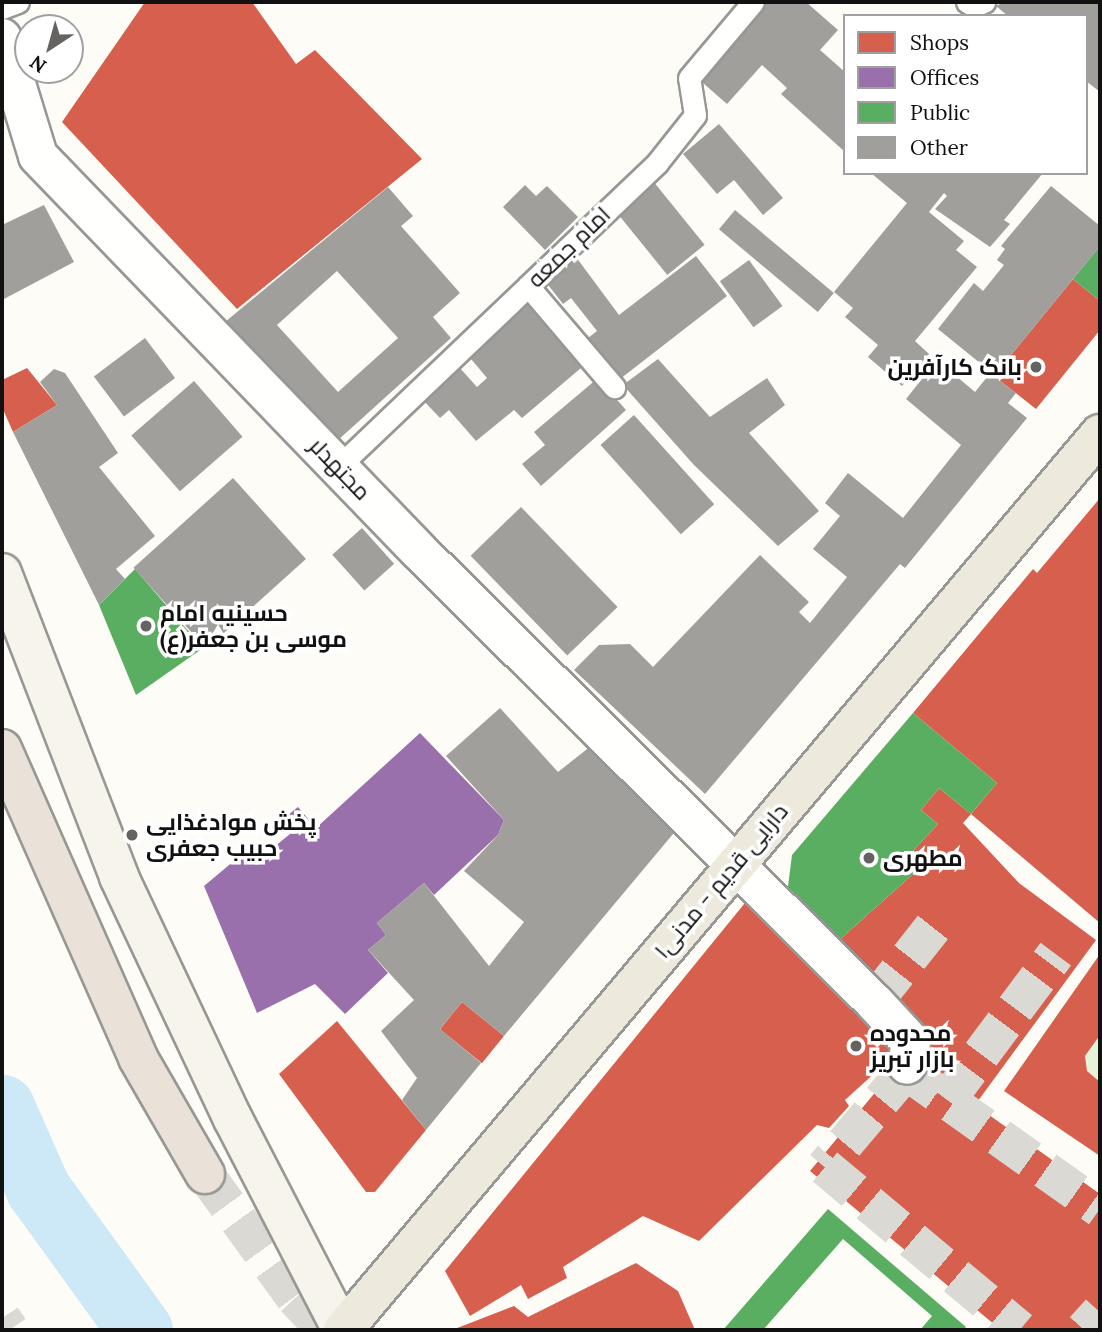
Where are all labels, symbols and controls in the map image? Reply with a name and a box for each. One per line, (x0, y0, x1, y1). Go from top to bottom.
north arrow (14, 14, 84, 84)
legend (843, 14, 1088, 175)
text: Shops (910, 29, 969, 56)
text: N (25, 50, 51, 78)
text: Offices (910, 64, 979, 91)
text: Public (910, 99, 970, 126)
text: Other (910, 134, 968, 161)
street label: امام جمعه (522, 201, 616, 293)
place label: بانک کارآفرین (887, 353, 1022, 381)
marker: بانک کارآفرین (1028, 359, 1044, 375)
street label: مجتهدلر (304, 432, 376, 506)
place label: حسینیه امام موسی بن جعفر(ع) (160, 599, 347, 653)
marker: حسینیه امام موسی بن جعفر(ع) (138, 618, 154, 634)
street label: دارایی قدیم - مدنی۱ (648, 798, 794, 964)
place label: پخش موادغذایی حبیب جعفری (146, 808, 316, 862)
marker: پخش موادغذایی حبیب جعفری (124, 827, 140, 843)
place label: مطهری (883, 844, 963, 872)
marker: مطهری (861, 850, 877, 866)
place label: محدوده بازار تبریز (870, 1019, 954, 1073)
marker: محدوده بازار تبریز (848, 1038, 864, 1054)

